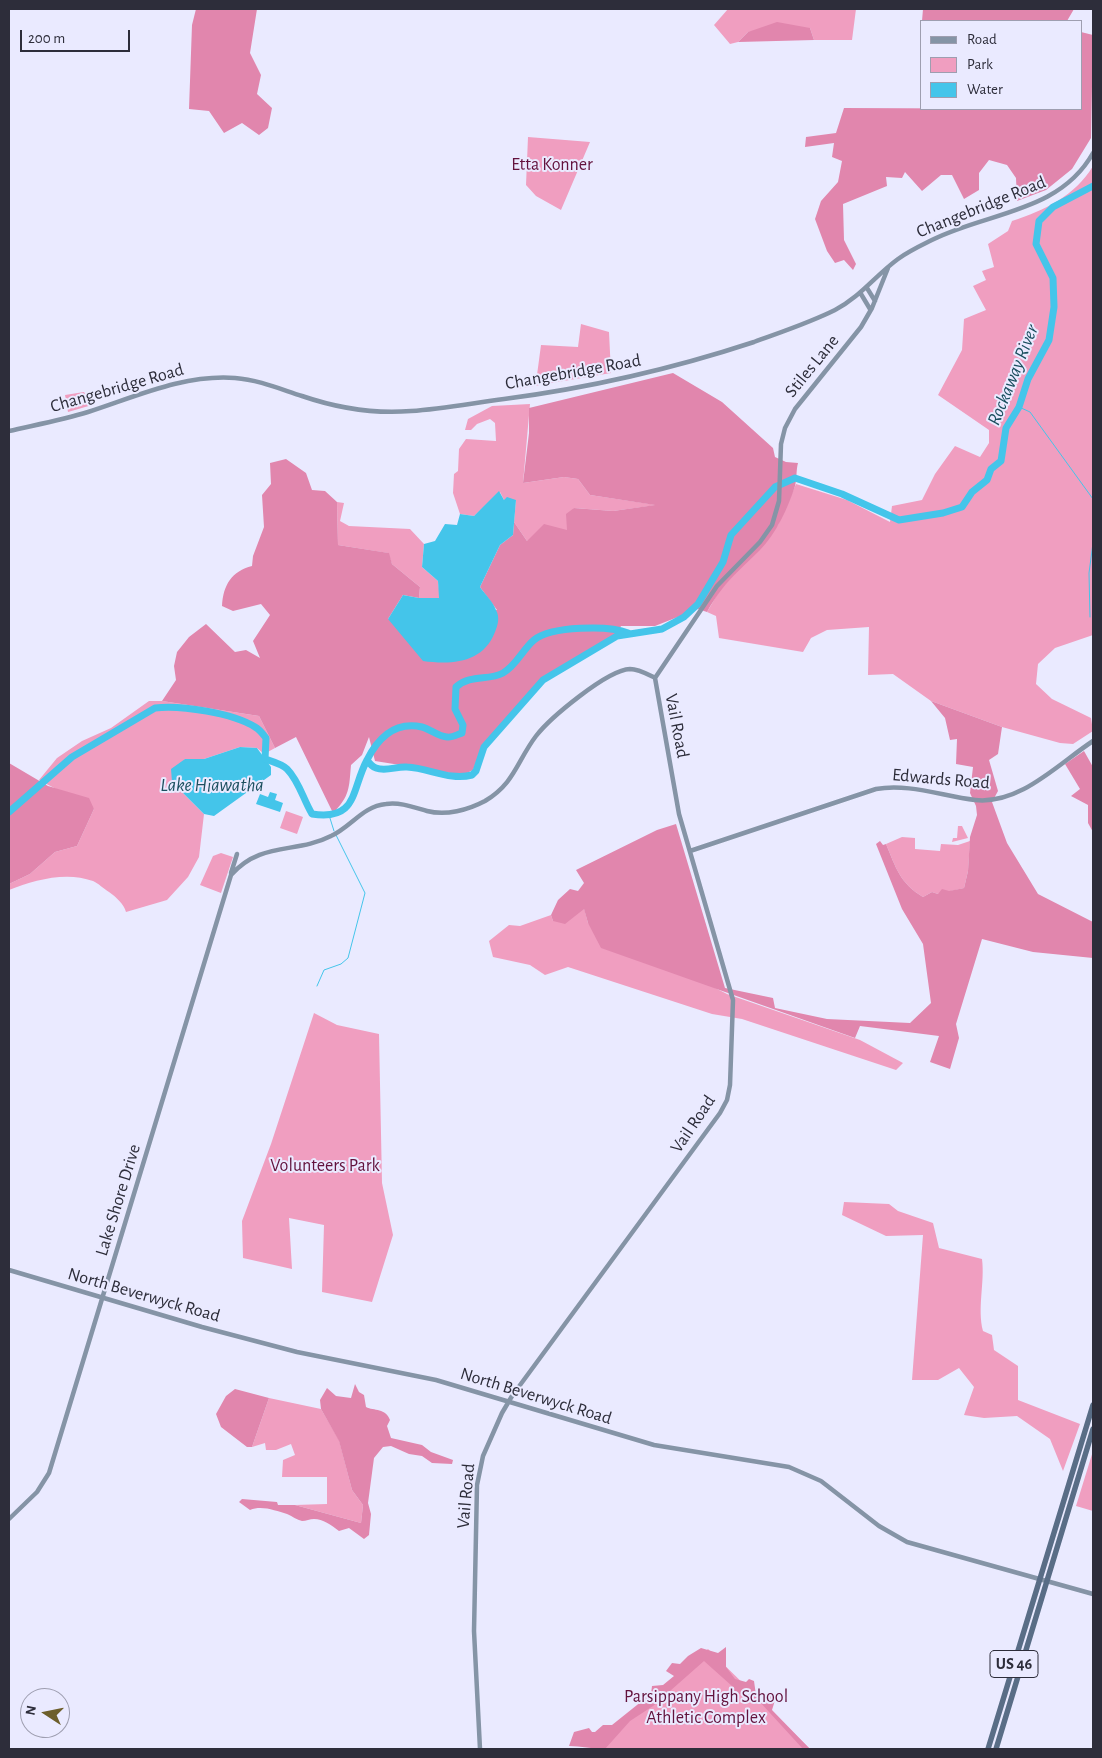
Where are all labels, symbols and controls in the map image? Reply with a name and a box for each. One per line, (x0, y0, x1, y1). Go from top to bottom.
scale bar (22, 20, 132, 52)
legend (920, 20, 1082, 110)
text: 200 m (28, 31, 65, 46)
text: Road (967, 32, 997, 47)
text: Park (967, 57, 993, 72)
text: Water (967, 82, 1003, 97)
park label: Etta Konner (511, 154, 593, 176)
street label: Changebridge Road (913, 171, 1049, 243)
water label: Rockaway River (982, 321, 1044, 429)
street label: Stiles Lane (780, 330, 844, 402)
street label: Changebridge Road (503, 349, 643, 395)
street label: Changebridge Road (48, 359, 186, 417)
street label: Vail Road (660, 692, 694, 760)
street label: Edwards Road (891, 764, 991, 794)
water label: Lake Hiawatha (160, 774, 264, 796)
street label: Vail Road (666, 1091, 720, 1157)
street label: Lake Shore Drive (91, 1141, 145, 1259)
park label: Volunteers Park (270, 1155, 380, 1177)
street label: North Beverwyck Road (65, 1263, 223, 1327)
street label: North Beverwyck Road (458, 1363, 614, 1429)
street label: Vail Road (452, 1463, 480, 1529)
road number: US 46 (990, 1650, 1038, 1678)
park label: Parsippany High School Athletic Complex (624, 1686, 788, 1728)
north arrow (20, 1688, 70, 1738)
text: N (23, 1704, 39, 1716)

